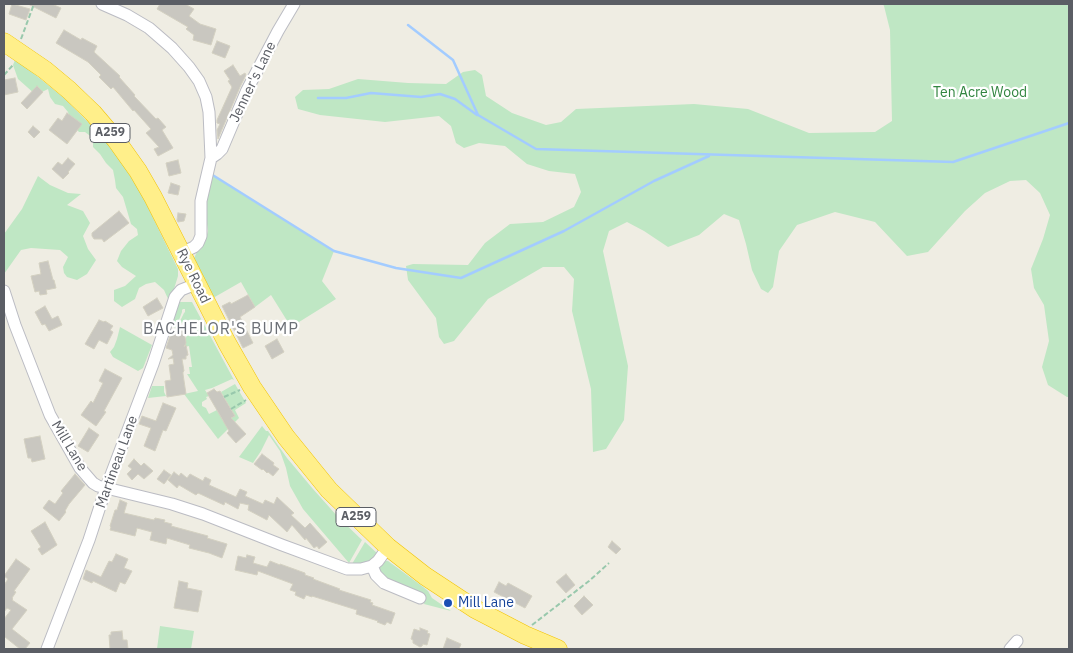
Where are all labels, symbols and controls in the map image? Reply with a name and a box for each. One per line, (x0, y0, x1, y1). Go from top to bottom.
street label: Jenner's Lane (226, 39, 280, 125)
park label: Ten Acre Wood (933, 85, 1027, 101)
road number: A259 (90, 124, 130, 142)
street label: Rye Road (173, 246, 213, 306)
district label: BACHELOR'S BUMP (141, 319, 301, 339)
street label: Martineau Lane (93, 414, 141, 510)
street label: Mill Lane (47, 418, 91, 474)
road number: A259 (336, 508, 376, 526)
place label: Mill Lane (458, 595, 514, 611)
marker: Mill Lane (442, 597, 454, 609)

